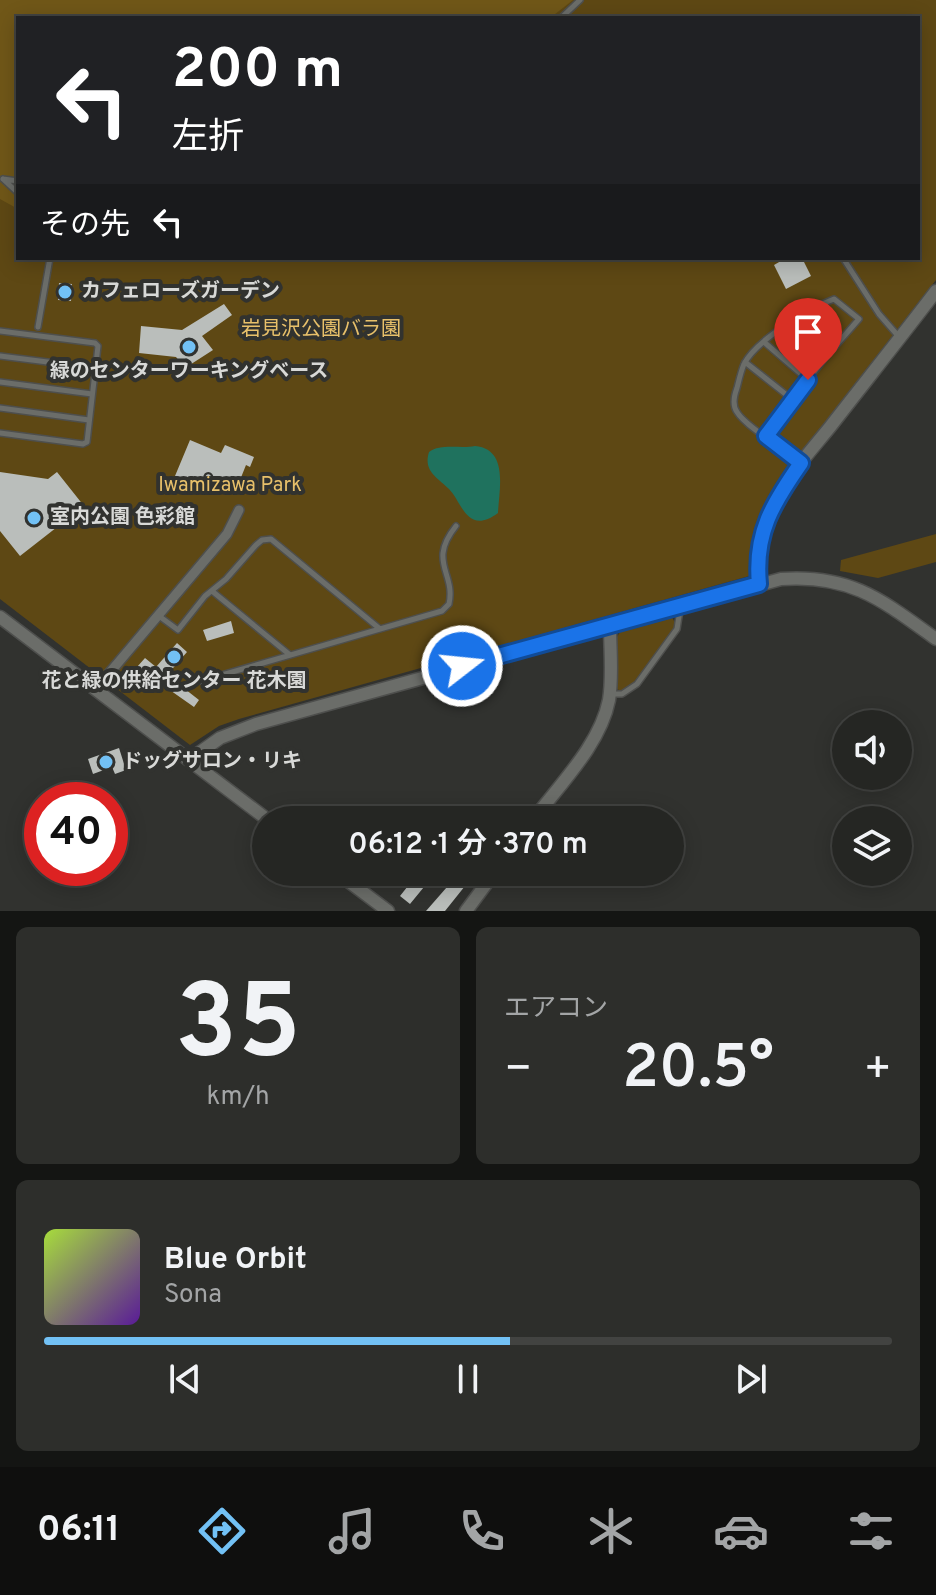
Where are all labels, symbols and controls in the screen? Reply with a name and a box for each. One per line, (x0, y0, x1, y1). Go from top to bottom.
text: 200 m (172, 37, 343, 107)
icon: left (40, 48, 144, 152)
text: 左折 (172, 116, 244, 162)
icon: left (146, 200, 190, 244)
text: その先 (40, 208, 130, 245)
place label: カフェローズガーデン (81, 279, 280, 305)
marker: カフェローズガーデン (56, 283, 74, 301)
pin (774, 298, 842, 380)
icon: arrive (786, 310, 830, 354)
park label: 岩見沢公園バラ園 (241, 317, 401, 343)
marker: 緑のセンターワーキングベース (180, 338, 198, 356)
place label: 緑のセンターワーキングベース (50, 359, 328, 385)
park label: Iwamizawa Park (158, 473, 302, 499)
place label: 室内公園 色彩館 (50, 505, 195, 531)
marker: 室内公園 色彩館 (25, 509, 43, 527)
position arrow (420, 624, 504, 708)
marker: 花と緑の供給センター 花木園 (165, 648, 183, 666)
place label: 花と緑の供給センター 花木園 (42, 669, 307, 695)
map controls (832, 710, 912, 886)
button: sound (832, 710, 912, 790)
place label: ドッグサロン・リキ (122, 749, 302, 775)
marker: ドッグサロン・リキ (97, 753, 115, 771)
speed limit sign: 40 (24, 782, 128, 886)
button: layers (832, 806, 912, 886)
text: 06:12 · 1 分 · 370 m (348, 827, 588, 864)
text: 35 (175, 963, 301, 1095)
text: エアコン (504, 993, 608, 1026)
text: 20.5° (622, 1033, 774, 1109)
text: − (504, 1043, 532, 1099)
text: + (864, 1043, 892, 1099)
text: km/h (206, 1081, 270, 1114)
text: Blue Orbit (164, 1242, 307, 1279)
text: Sona (164, 1279, 222, 1312)
icon: previous (163, 1357, 207, 1401)
icon: pause (446, 1357, 490, 1401)
icon: next (729, 1357, 773, 1401)
icon: directions (194, 1503, 250, 1559)
icon: music (324, 1503, 380, 1559)
icon: phone (454, 1503, 510, 1559)
icon: climate (583, 1503, 639, 1559)
icon: car (713, 1503, 769, 1559)
icon: filters (843, 1503, 899, 1559)
text: 06:11 (37, 1508, 120, 1554)

